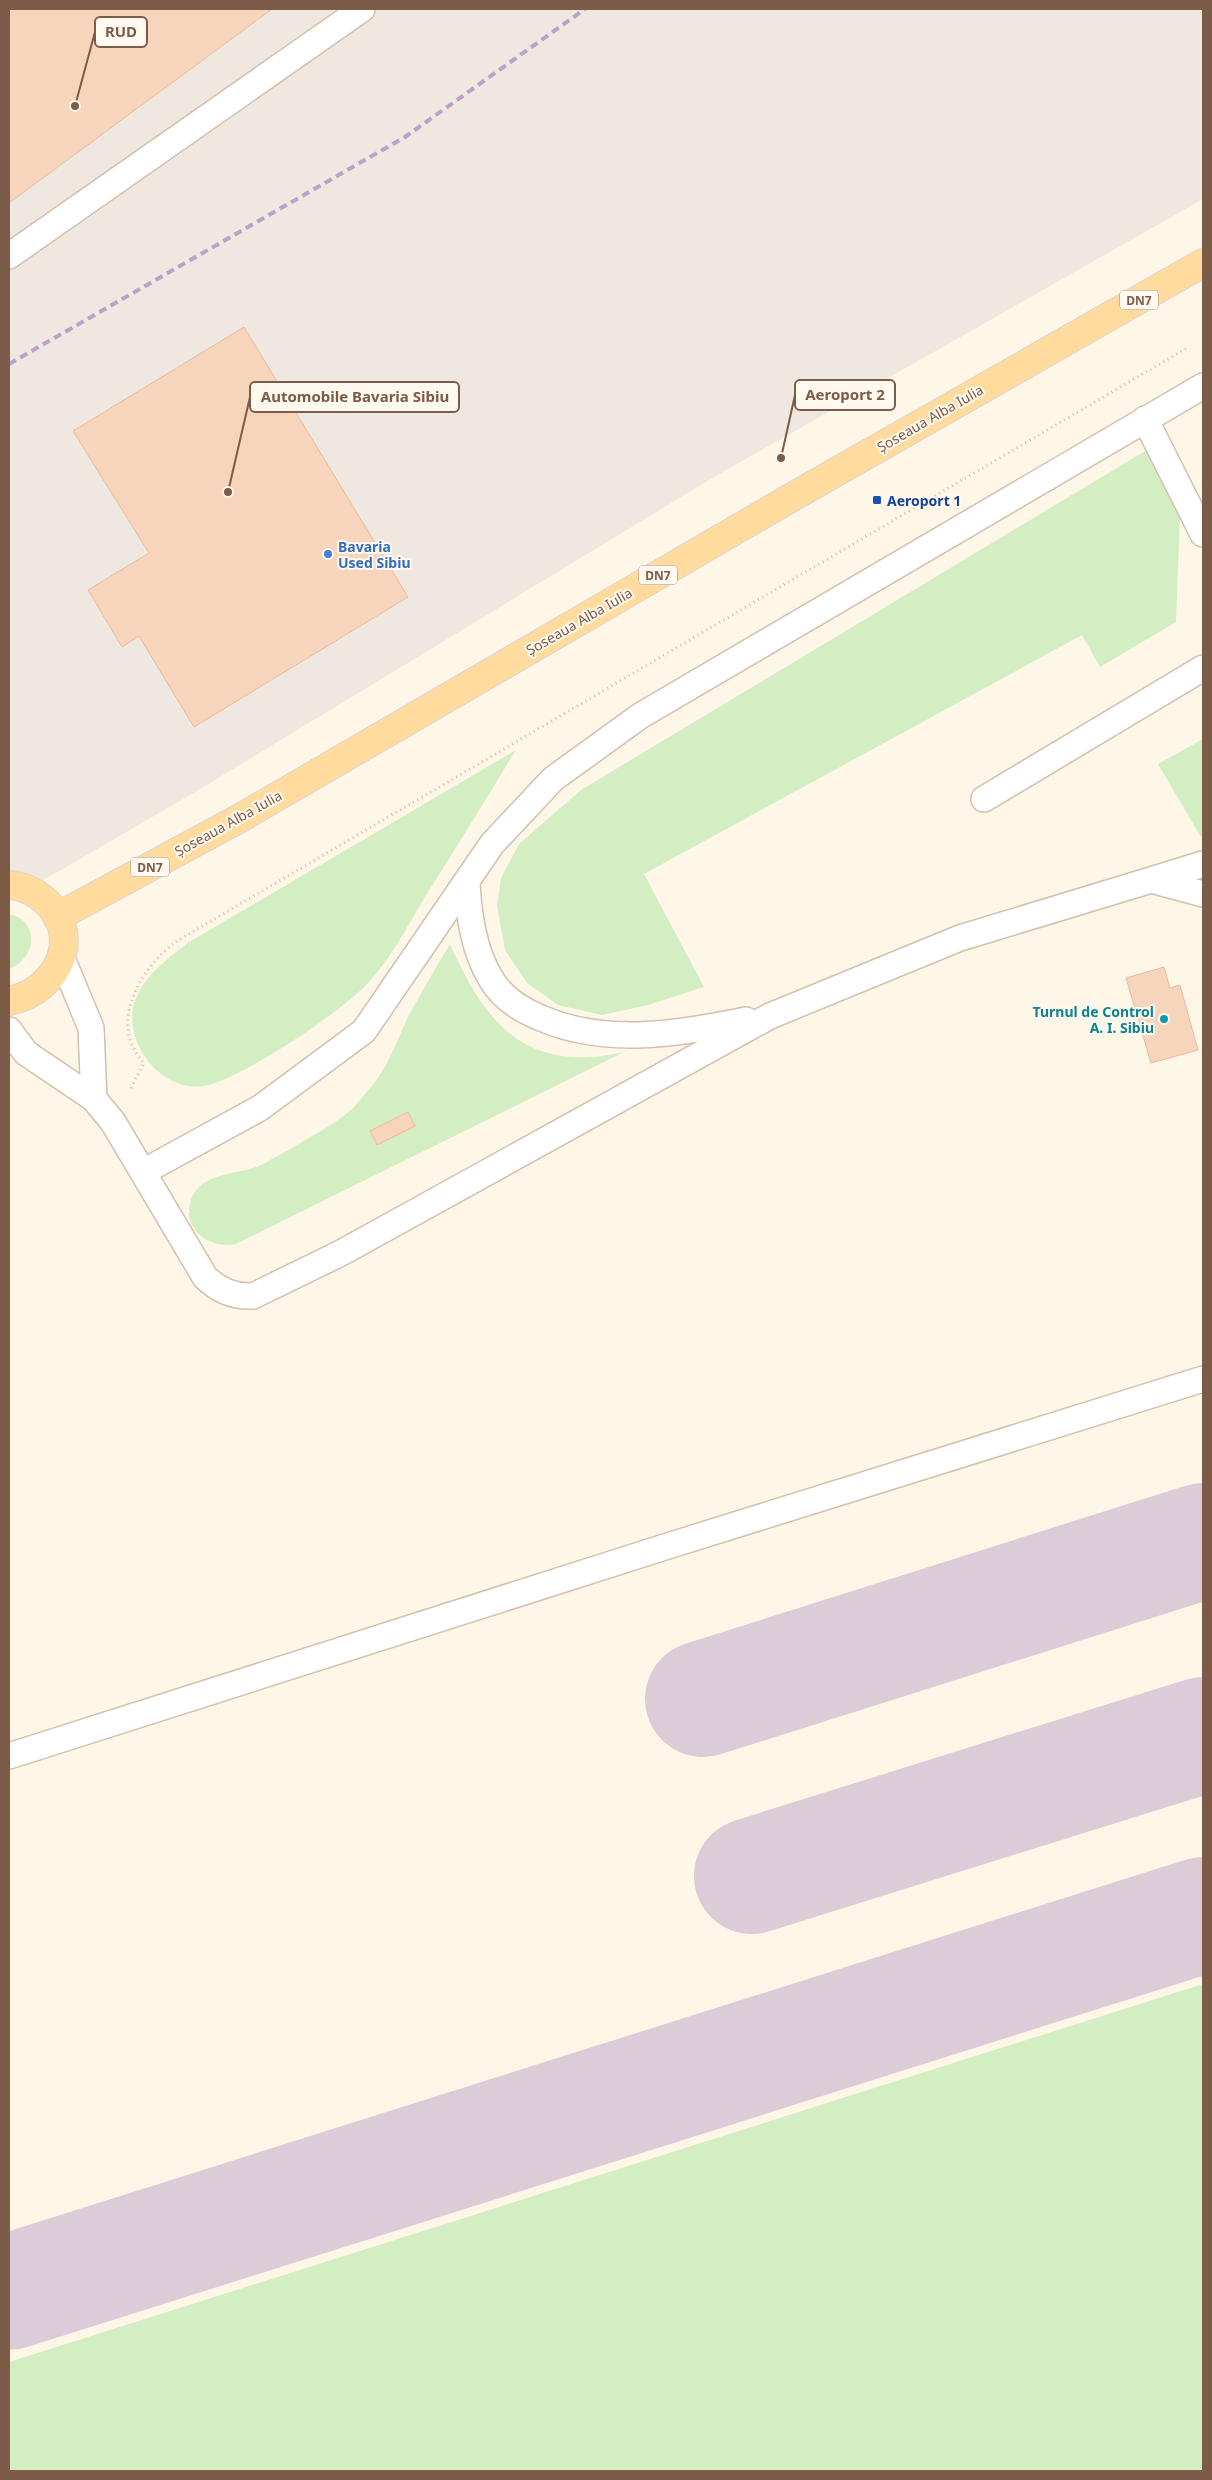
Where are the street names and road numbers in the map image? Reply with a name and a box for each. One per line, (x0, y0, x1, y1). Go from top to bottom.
road number: DN7 (1120, 290, 1158, 310)
street label: Șoseaua Alba Iulia (873, 380, 987, 456)
road number: DN7 (639, 566, 677, 584)
street label: Șoseaua Alba Iulia (522, 583, 636, 659)
street label: Șoseaua Alba Iulia (171, 786, 285, 860)
road number: DN7 (131, 858, 169, 876)

